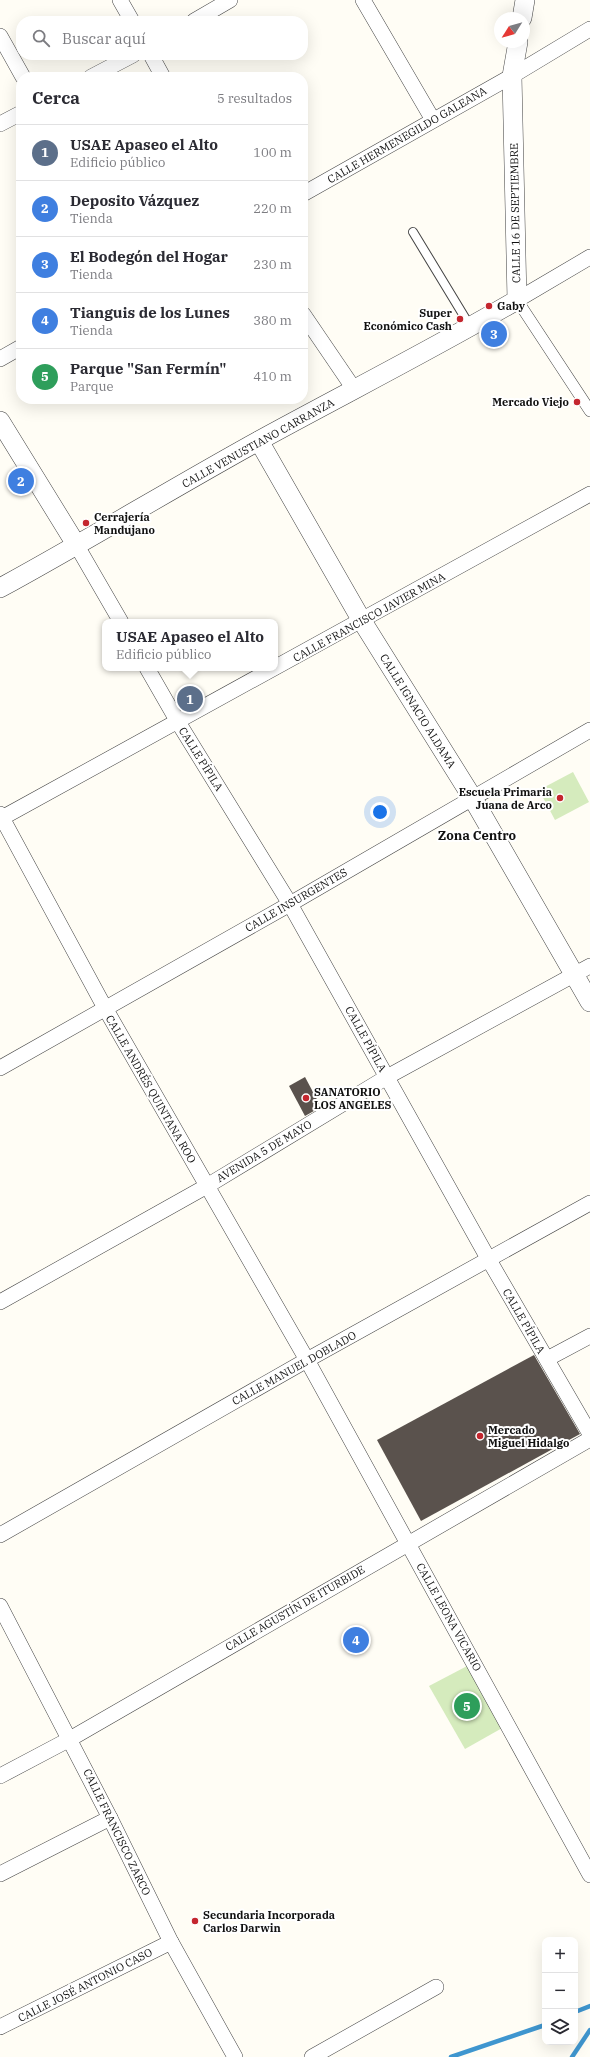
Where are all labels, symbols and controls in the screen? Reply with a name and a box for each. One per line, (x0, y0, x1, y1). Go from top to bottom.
north arrow (494, 12, 530, 48)
search box (16, 16, 308, 60)
icon: search (30, 27, 52, 49)
text: Buscar aquí (62, 29, 146, 48)
street label: CALLE HERMENEGILDO GALEANA (325, 83, 490, 186)
text: Cerca (32, 87, 80, 109)
text: 5 resultados (217, 90, 292, 107)
text: USAE Apaseo el Alto (70, 135, 218, 154)
street label: CALLE 16 DE SEPTIEMBRE (507, 143, 523, 283)
text: 1 (41, 144, 49, 161)
text: 100 m (253, 144, 292, 161)
text: Edificio público (70, 154, 165, 171)
text: Deposito Vázquez (70, 191, 199, 210)
text: 2 (41, 200, 49, 217)
text: 220 m (253, 200, 292, 217)
text: Tienda (70, 210, 113, 227)
text: El Bodegón del Hogar (70, 247, 228, 266)
text: 3 (41, 256, 49, 273)
text: 230 m (253, 256, 292, 273)
text: Tienda (70, 266, 113, 283)
place label: Gaby (497, 299, 526, 313)
marker: Gaby (484, 301, 494, 311)
text: Tianguis de los Lunes (70, 303, 230, 322)
place label: Super Económico Cash (364, 306, 453, 333)
text: 4 (41, 312, 49, 329)
text: 380 m (253, 312, 292, 329)
marker: Super Económico Cash (455, 314, 465, 324)
pin: 3 (481, 319, 507, 349)
text: Tienda (70, 322, 113, 339)
text: Parque "San Fermín" (70, 359, 226, 378)
text: 5 (41, 368, 49, 385)
text: 410 m (253, 368, 292, 385)
text: Parque (70, 378, 114, 395)
street label: CALLE VENUSTIANO CARRANZA (179, 395, 337, 491)
place label: Mercado Viejo (492, 395, 569, 409)
marker: Mercado Viejo (572, 397, 582, 407)
pin: 2 (8, 466, 34, 496)
place label: Cerrajería Mandujano (94, 510, 155, 537)
marker: Cerrajería Mandujano (81, 518, 91, 528)
street label: CALLE FRANCISCO JAVIER MINA (290, 569, 448, 665)
popup (102, 619, 278, 671)
text: USAE Apaseo el Alto (116, 627, 264, 646)
text: Edificio público (116, 646, 211, 663)
street label: CALLE IGNACIO ALDAMA (377, 651, 459, 771)
pin: 1 (177, 684, 203, 714)
street label: CALLE PÍPILA (176, 724, 226, 794)
place label: Escuela Primaria Juana de Arco (459, 785, 552, 812)
marker: Escuela Primaria Juana de Arco (555, 793, 565, 803)
your location (370, 802, 390, 822)
district label: Zona Centro (438, 827, 517, 844)
street label: CALLE INSURGENTES (242, 865, 350, 935)
street label: CALLE PÍPILA (342, 1004, 390, 1075)
street label: CALLE ANDRÉS QUINTANA ROO (103, 1012, 199, 1166)
place label: SANATORIO LOS ANGELES (314, 1085, 392, 1112)
marker: SANATORIO LOS ANGELES (301, 1093, 311, 1103)
street label: AVENIDA 5 DE MAYO (214, 1117, 314, 1185)
street label: CALLE PÍPILA (500, 1286, 548, 1356)
street label: CALLE MANUEL DOBLADO (229, 1328, 359, 1408)
place label: Mercado Miguel Hidalgo (488, 1423, 569, 1450)
marker: Mercado Miguel Hidalgo (475, 1431, 485, 1441)
street label: CALLE LEONA VICARIO (413, 1560, 485, 1674)
street label: CALLE AGUSTÍN DE ITURBIDE (223, 1562, 367, 1654)
pin: 4 (343, 1625, 369, 1655)
pin: 5 (454, 1691, 480, 1721)
street label: CALLE FRANCISCO ZARCO (80, 1766, 154, 1898)
place label: Secundaria Incorporada Carlos Darwin (203, 1908, 335, 1935)
marker: Secundaria Incorporada Carlos Darwin (190, 1916, 200, 1926)
map controls (542, 1937, 578, 2045)
button: + (542, 1937, 578, 1973)
street label: CALLE JOSÉ ANTONIO CASO (15, 1945, 155, 2025)
button: − (542, 1973, 578, 2009)
button: layers (542, 2009, 578, 2045)

